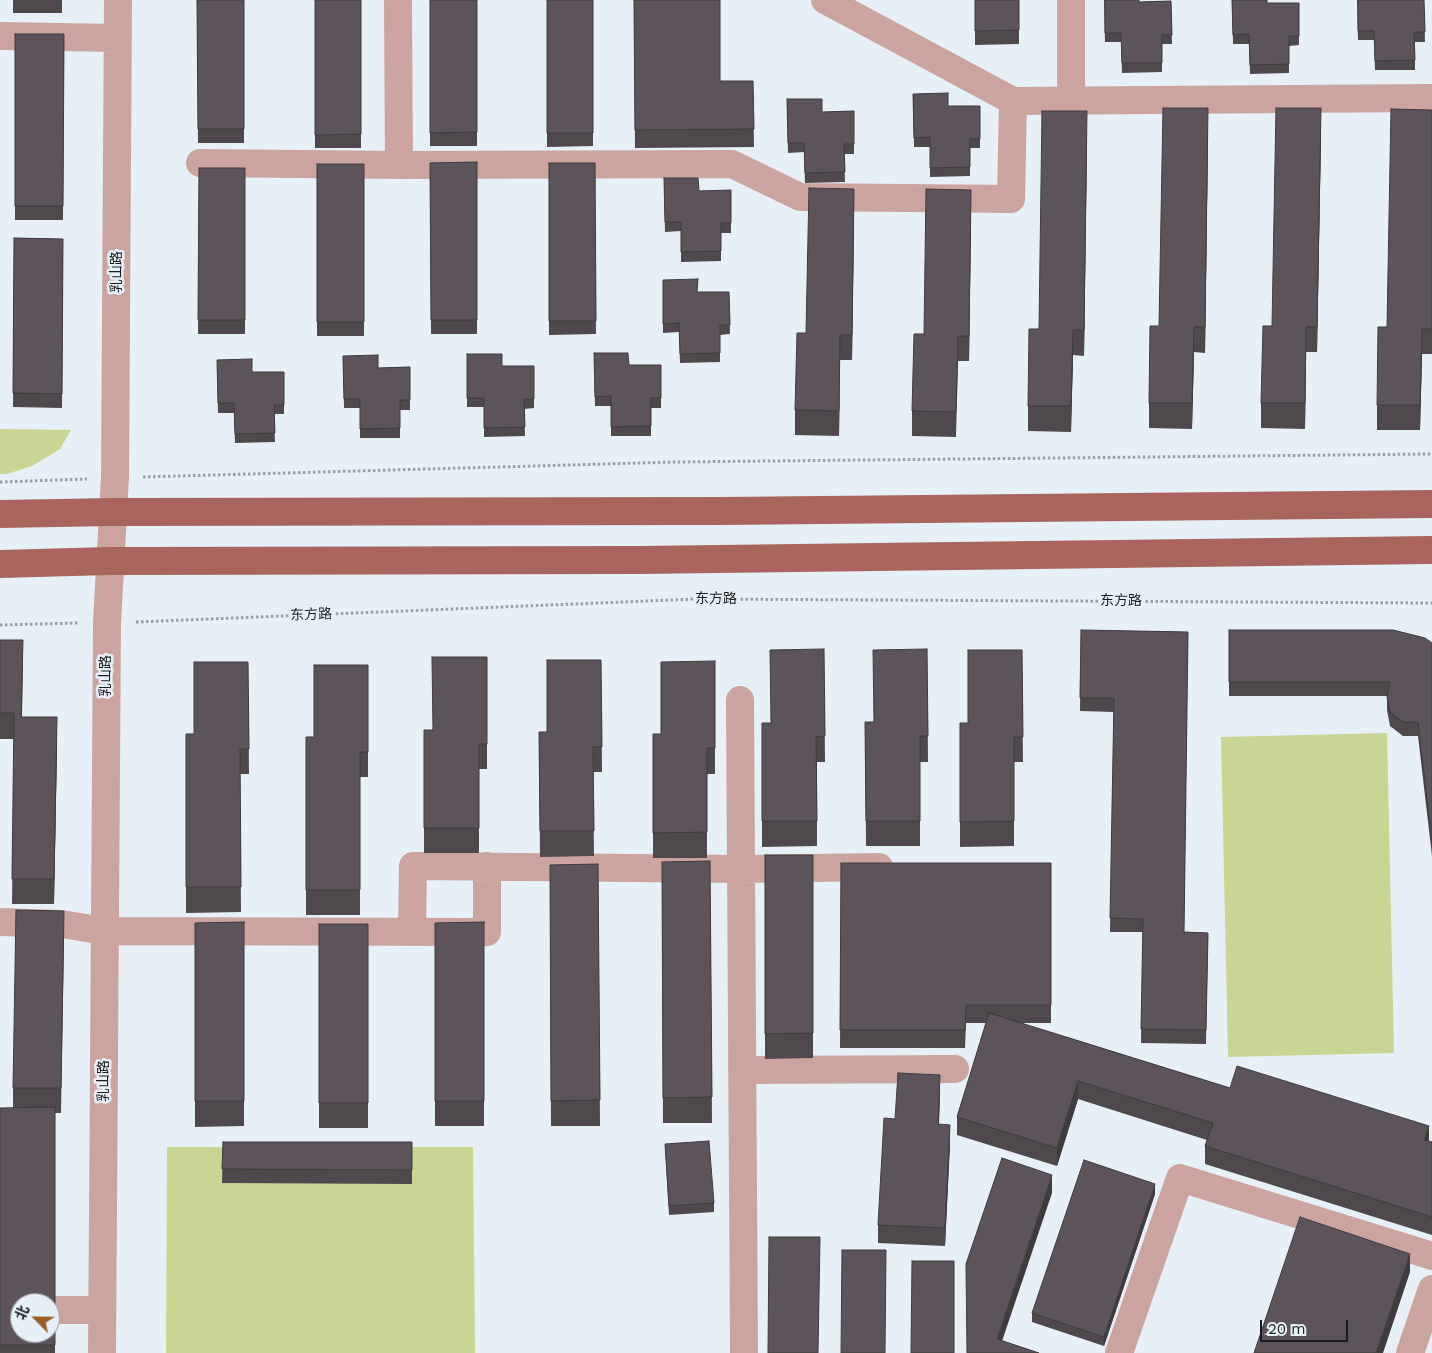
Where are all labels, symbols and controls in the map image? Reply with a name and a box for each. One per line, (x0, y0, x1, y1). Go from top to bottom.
street label: 乳山路 (109, 251, 125, 293)
street label: 东方路 (695, 591, 737, 607)
street label: 东方路 (1100, 593, 1142, 609)
street label: 东方路 (290, 606, 332, 624)
street label: 乳山路 (98, 655, 114, 697)
street label: 乳山路 (96, 1060, 112, 1102)
north arrow (10, 1293, 60, 1343)
text: 北 (12, 1303, 32, 1322)
scale bar (1262, 1310, 1350, 1342)
text: 20 m (1268, 1320, 1306, 1338)

